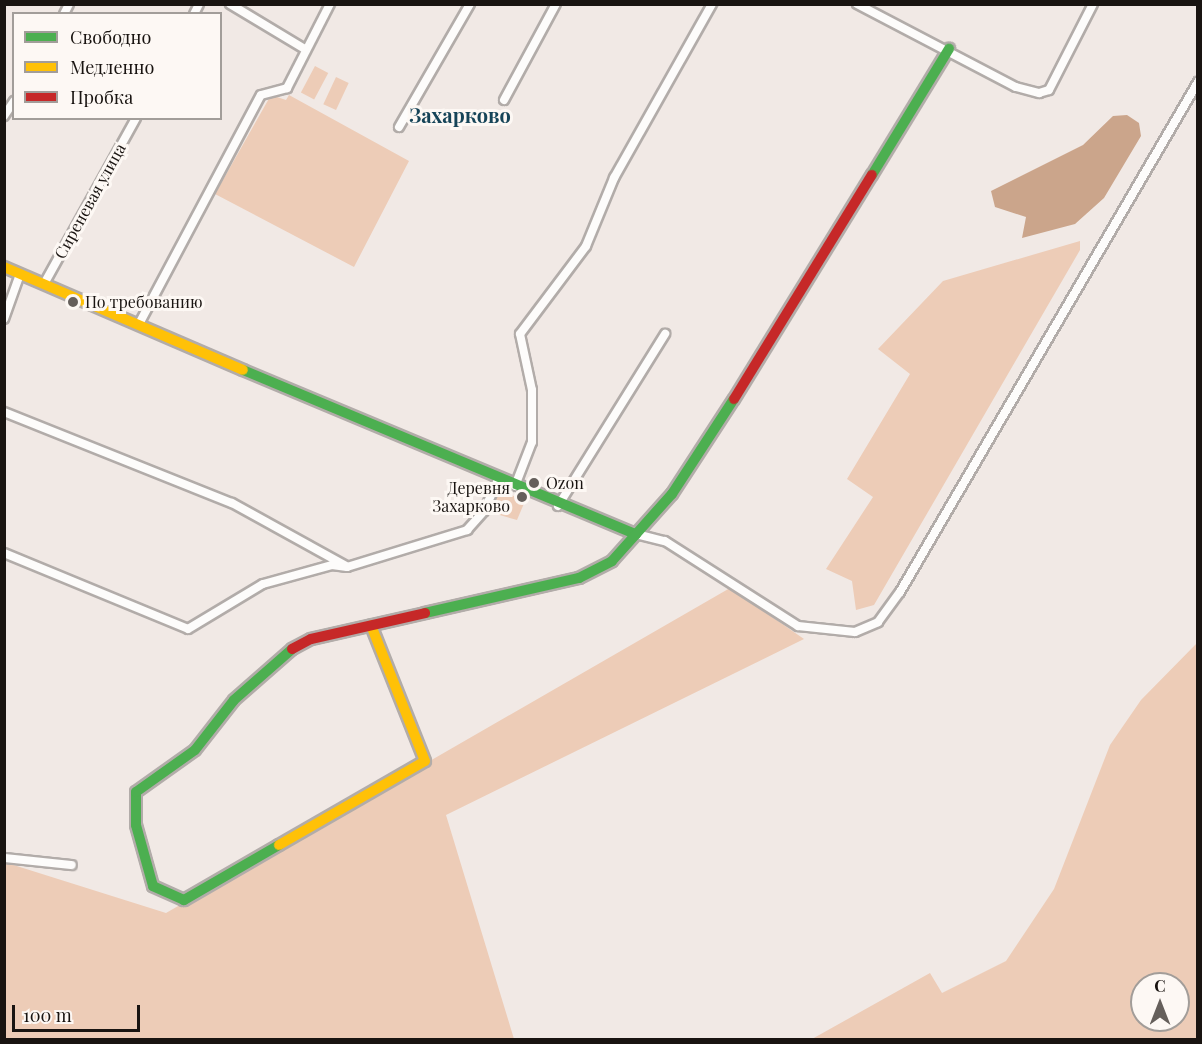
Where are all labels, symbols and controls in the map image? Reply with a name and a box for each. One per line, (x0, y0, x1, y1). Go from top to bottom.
legend (12, 12, 222, 120)
text: Свободно (70, 25, 151, 49)
text: Медленно (70, 55, 154, 79)
text: Пробка (70, 85, 133, 109)
district label: Захарково (409, 102, 511, 126)
street label: Сиреневая улица (50, 140, 130, 262)
place label: По требованию (85, 292, 203, 312)
marker: По требованию (66, 295, 80, 309)
place label: Ozon (546, 473, 584, 493)
marker: Ozon (527, 476, 541, 490)
place label: Деревня Захарково (432, 478, 510, 516)
marker: Деревня Захарково (515, 490, 529, 504)
north arrow (1130, 972, 1190, 1032)
text: С (1154, 975, 1166, 996)
scale bar (15, 993, 142, 1031)
text: 100 m (23, 1003, 72, 1027)

